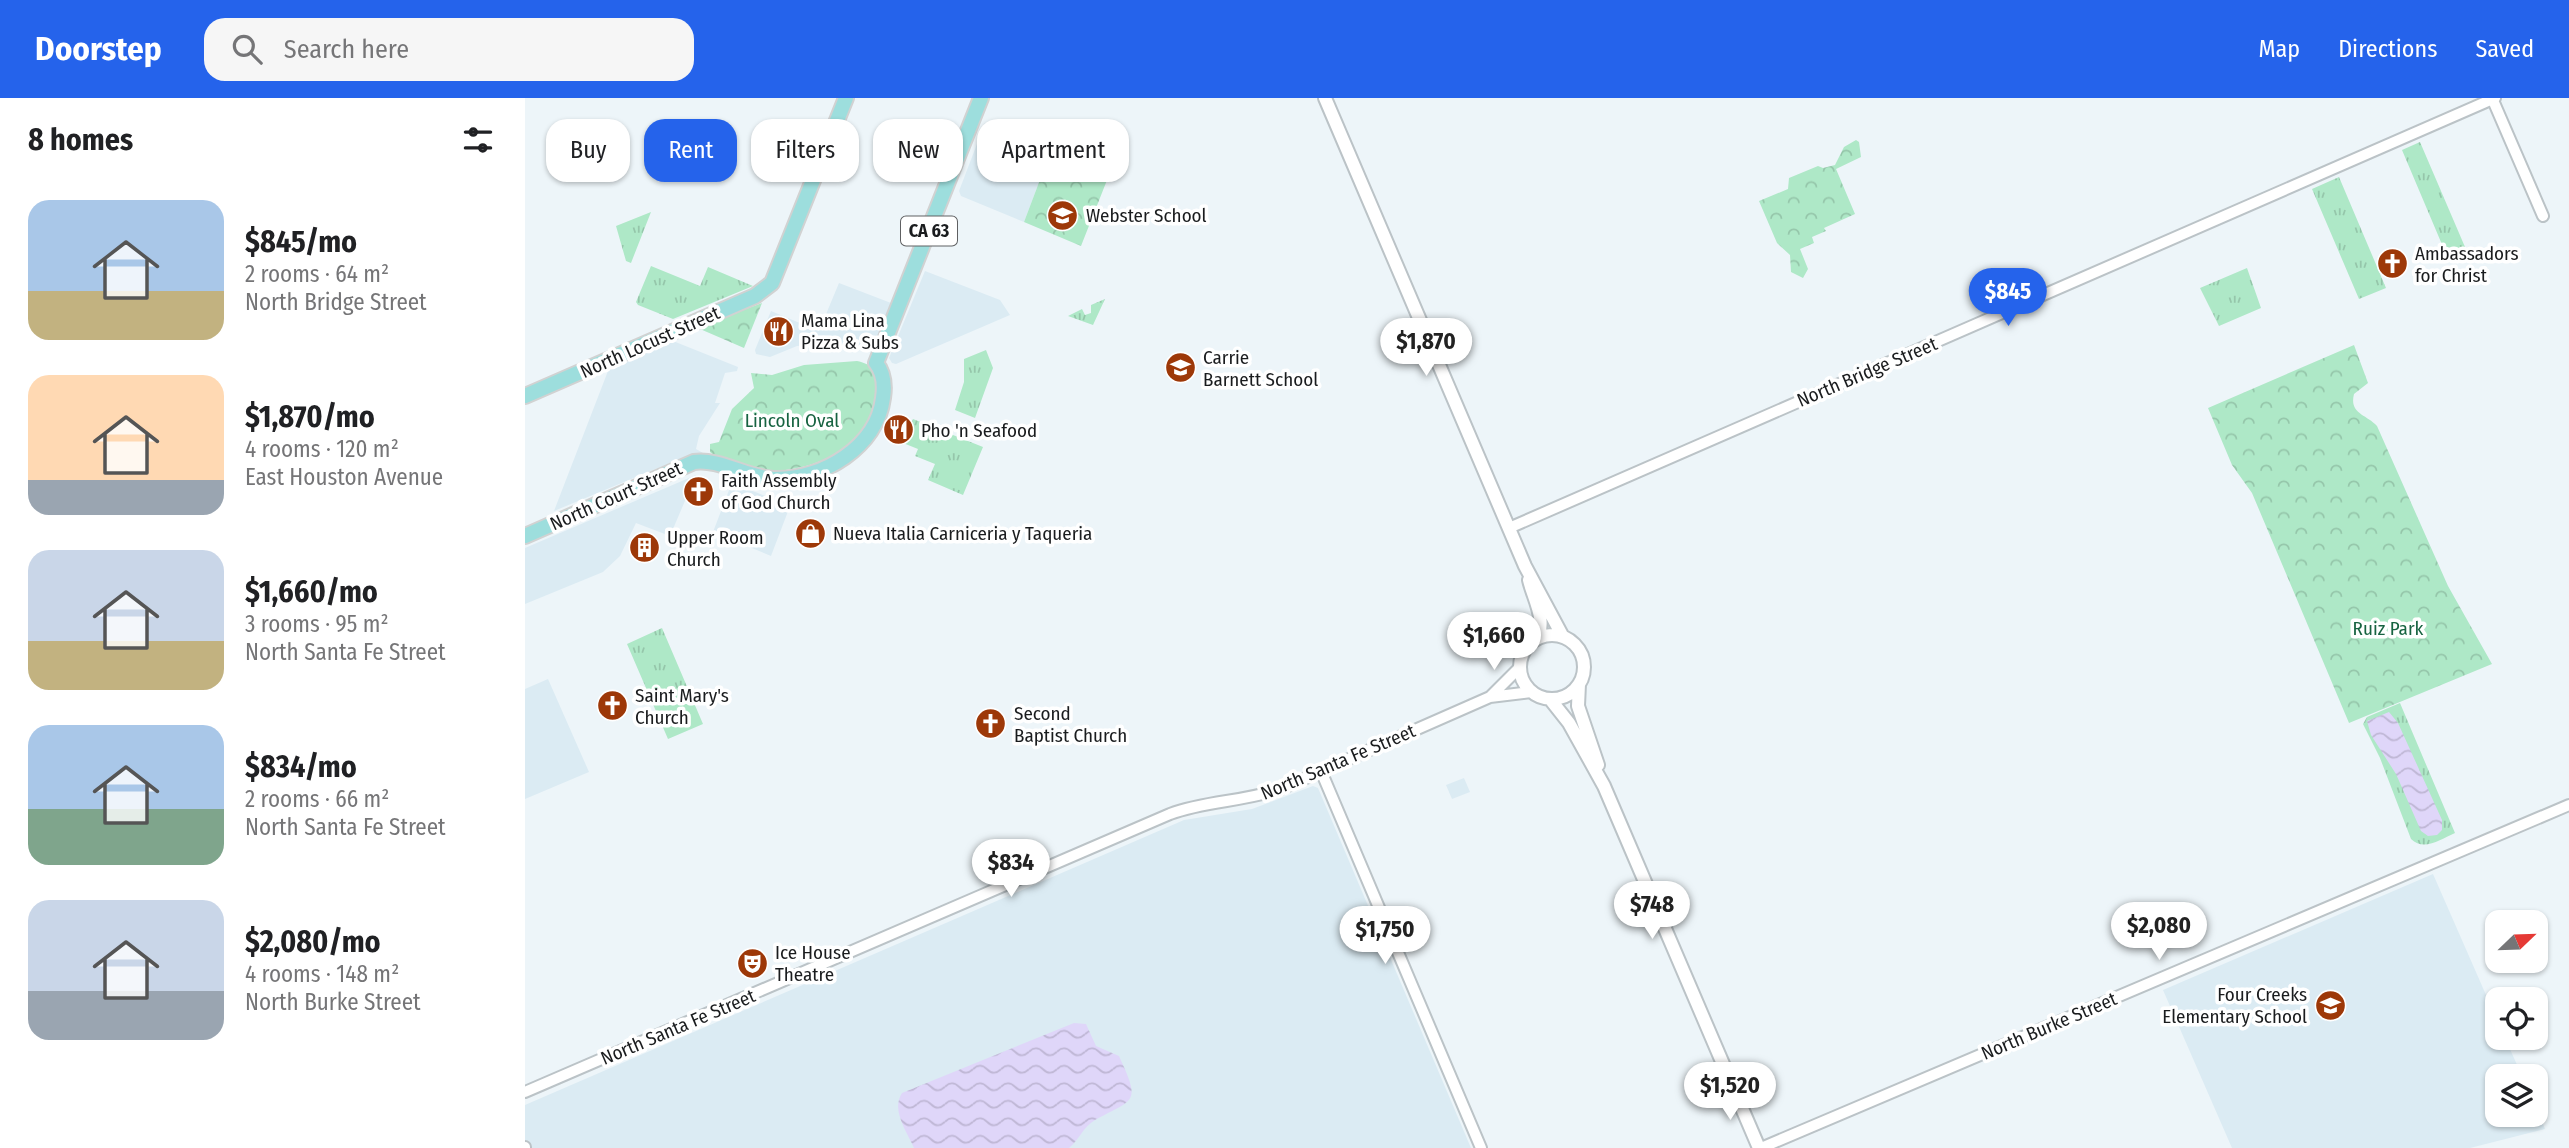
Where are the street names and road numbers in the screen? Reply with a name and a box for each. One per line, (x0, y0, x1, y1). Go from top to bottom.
road number: CA 63 (901, 216, 957, 246)
street label: North Locust Street (577, 301, 724, 383)
street label: North Bridge Street (1793, 332, 1941, 412)
street label: North Court Street (546, 456, 686, 535)
street label: North Santa Fe Street (1257, 719, 1419, 805)
street label: North Santa Fe Street (597, 984, 759, 1070)
street label: North Burke Street (1978, 987, 2121, 1065)

